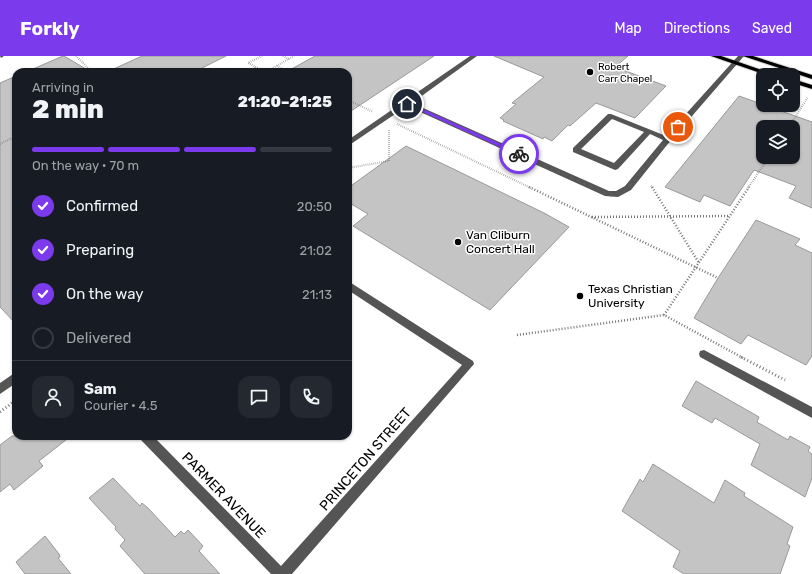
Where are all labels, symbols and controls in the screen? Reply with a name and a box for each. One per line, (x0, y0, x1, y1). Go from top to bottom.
text: Forkly (20, 17, 80, 40)
text: Map (615, 20, 642, 37)
text: Directions (664, 20, 730, 37)
text: Saved (752, 20, 792, 37)
place label: Robert Carr Chapel (598, 61, 652, 85)
marker: Robert Carr Chapel (585, 67, 595, 77)
map controls (756, 68, 800, 164)
button: locate (756, 68, 800, 112)
text: Arriving in (32, 80, 94, 95)
pin (390, 87, 424, 121)
text: 21:20–21:25 (238, 93, 332, 111)
icon: home (396, 93, 418, 115)
text: 2 min (32, 94, 104, 125)
pin (661, 110, 695, 144)
icon: bag (667, 116, 689, 138)
button: layers (756, 120, 800, 164)
courier (499, 134, 539, 174)
icon: bike (508, 143, 530, 165)
text: On the way · 70 m (32, 158, 139, 173)
icon: check (32, 195, 54, 217)
text: Confirmed (66, 197, 138, 215)
text: 20:50 (297, 199, 332, 214)
place label: Van Cliburn Concert Hall (466, 228, 535, 256)
marker: Van Cliburn Concert Hall (453, 237, 463, 247)
icon: check (32, 239, 54, 261)
text: Preparing (66, 241, 134, 259)
text: 21:02 (300, 243, 332, 258)
place label: Texas Christian University (588, 282, 673, 310)
icon: check (32, 283, 54, 305)
text: On the way (66, 285, 144, 303)
text: 21:13 (302, 287, 332, 302)
marker: Texas Christian University (575, 291, 585, 301)
text: Delivered (66, 329, 131, 347)
button: person (32, 376, 74, 418)
button: chat (238, 376, 280, 418)
button: phone (290, 376, 332, 418)
text: Sam (84, 380, 117, 398)
text: Courier · 4.5 (84, 398, 158, 413)
street label: PRINCETON STREET (316, 404, 415, 514)
street label: PARMER AVENUE (178, 449, 269, 542)

